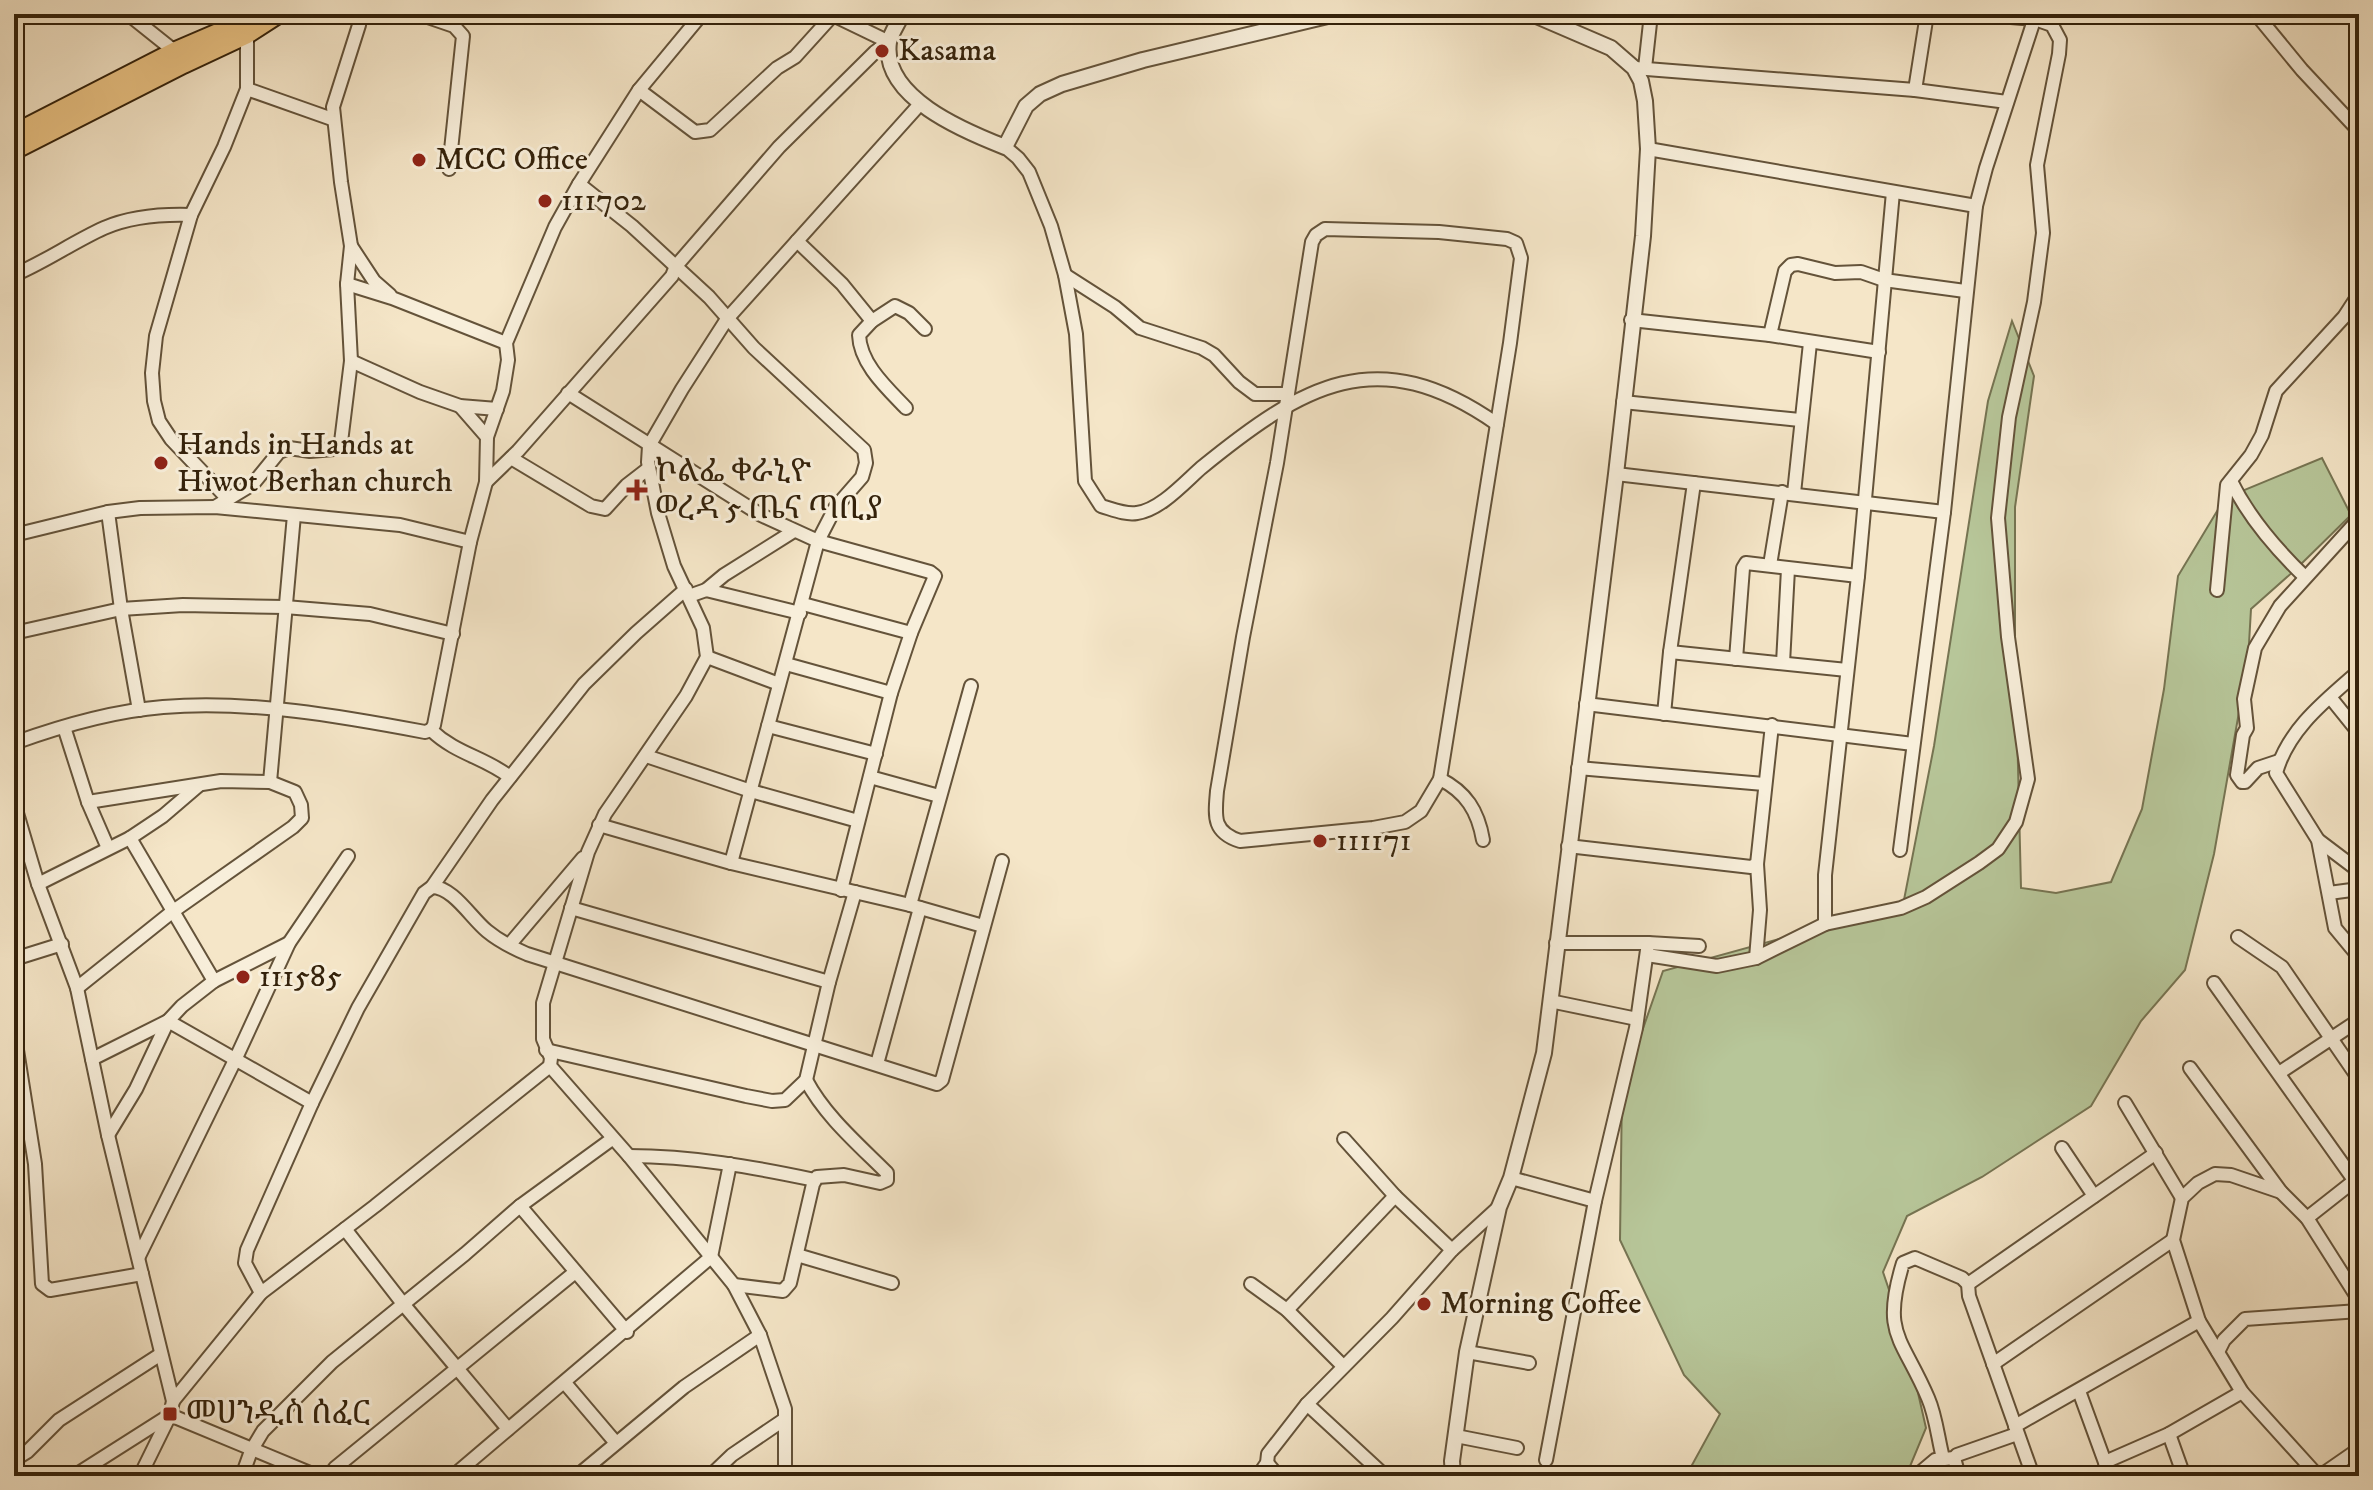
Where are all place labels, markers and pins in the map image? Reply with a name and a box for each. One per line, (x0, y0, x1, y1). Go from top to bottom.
place label: Kasama (898, 31, 996, 71)
marker: Kasama (873, 42, 891, 60)
place label: MCC Office (435, 140, 588, 180)
marker: MCC Office (410, 151, 428, 169)
place label: 111702 (561, 181, 646, 221)
marker: 111702 (536, 192, 554, 210)
place label: Hands in Hands at Hiwot Berhan church (177, 425, 453, 502)
place label: ኮልፌ ቀራኒዮ ወረዳ 5 ጤና ጣቢያ (655, 452, 882, 529)
marker: Hands in Hands at Hiwot Berhan church (152, 454, 170, 472)
marker: ኮልፌ ቀራኒዮ ወረዳ 5 ጤና ጣቢያ (626, 479, 648, 501)
place label: 111171 (1336, 821, 1412, 861)
marker: 111171 (1311, 832, 1329, 850)
place label: 111585 (259, 957, 342, 997)
marker: 111585 (234, 968, 252, 986)
place label: Morning Coffee (1440, 1284, 1641, 1324)
marker: Morning Coffee (1415, 1295, 1433, 1313)
place label: መሀንዲስ ሰፈር (186, 1394, 371, 1434)
marker: መሀንዲስ ሰፈር (161, 1405, 179, 1423)

